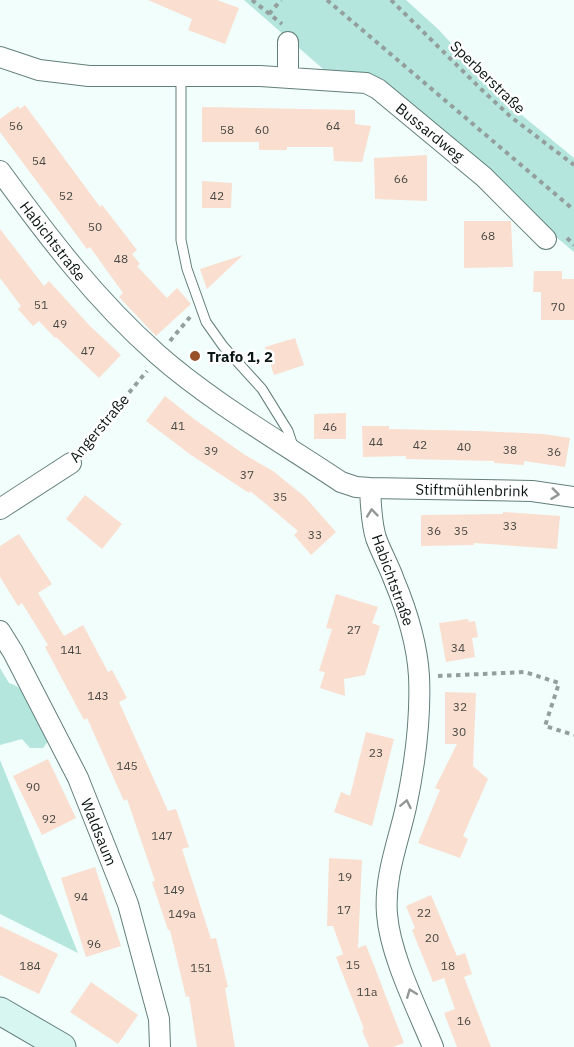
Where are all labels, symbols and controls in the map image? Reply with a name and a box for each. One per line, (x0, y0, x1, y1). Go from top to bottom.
street label: Sperberstraße (446, 36, 530, 118)
street label: Bussardweg (392, 99, 468, 165)
house number: 56 (9, 118, 23, 133)
house number: 64 (326, 118, 340, 133)
house number: 58 (220, 122, 234, 137)
house number: 60 (255, 122, 269, 137)
house number: 54 (32, 153, 46, 168)
house number: 66 (394, 171, 408, 186)
house number: 52 (59, 188, 73, 203)
house number: 42 (210, 188, 224, 203)
street label: Habichtstraße (16, 197, 90, 285)
house number: 50 (88, 219, 102, 234)
house number: 68 (481, 228, 495, 243)
house number: 48 (114, 251, 128, 266)
house number: 51 (34, 297, 48, 312)
house number: 70 (551, 299, 565, 314)
house number: 49 (53, 316, 67, 331)
house number: 47 (81, 343, 95, 358)
place label: Trafo 1, 2 (207, 347, 273, 366)
marker: Trafo 1, 2 (188, 349, 202, 363)
street label: Angerstraße (65, 390, 133, 466)
house number: 41 (171, 418, 185, 433)
house number: 46 (323, 419, 337, 434)
house number: 44 (369, 434, 383, 449)
house number: 42 (413, 437, 427, 452)
house number: 40 (457, 439, 471, 454)
house number: 38 (503, 442, 517, 457)
house number: 39 (204, 443, 218, 458)
house number: 36 (547, 444, 561, 459)
house number: 37 (240, 467, 254, 482)
street label: Stiftmühlenbrink (415, 480, 529, 500)
one-way arrow (550, 488, 559, 500)
house number: 35 (273, 489, 287, 504)
one-way arrow (366, 508, 379, 518)
house number: 33 (503, 518, 517, 533)
house number: 36 (427, 523, 441, 538)
house number: 35 (454, 523, 468, 538)
house number: 33 (308, 527, 322, 542)
street label: Habichtstraße (368, 532, 418, 628)
house number: 27 (347, 622, 361, 637)
house number: 34 (451, 640, 465, 655)
house number: 141 (60, 642, 82, 657)
house number: 143 (87, 688, 109, 703)
house number: 32 (453, 699, 467, 714)
house number: 30 (452, 724, 466, 739)
house number: 23 (369, 745, 383, 760)
house number: 145 (116, 758, 138, 773)
house number: 90 (26, 779, 40, 794)
street label: Waldsaum (77, 796, 121, 868)
one-way arrow (399, 799, 412, 809)
house number: 92 (42, 811, 56, 826)
house number: 147 (151, 828, 173, 843)
house number: 19 (338, 869, 352, 884)
house number: 149 (163, 882, 185, 897)
house number: 94 (74, 889, 88, 904)
house number: 17 (337, 902, 351, 917)
house number: 22 (417, 905, 431, 920)
house number: 149a (168, 906, 197, 921)
house number: 20 (425, 930, 439, 945)
house number: 96 (87, 936, 101, 951)
house number: 15 (346, 957, 360, 972)
house number: 184 (19, 958, 41, 973)
house number: 18 (441, 958, 455, 973)
house number: 151 (190, 960, 212, 975)
house number: 11a (357, 984, 378, 999)
one-way arrow (406, 988, 418, 999)
house number: 16 (457, 1013, 471, 1028)

